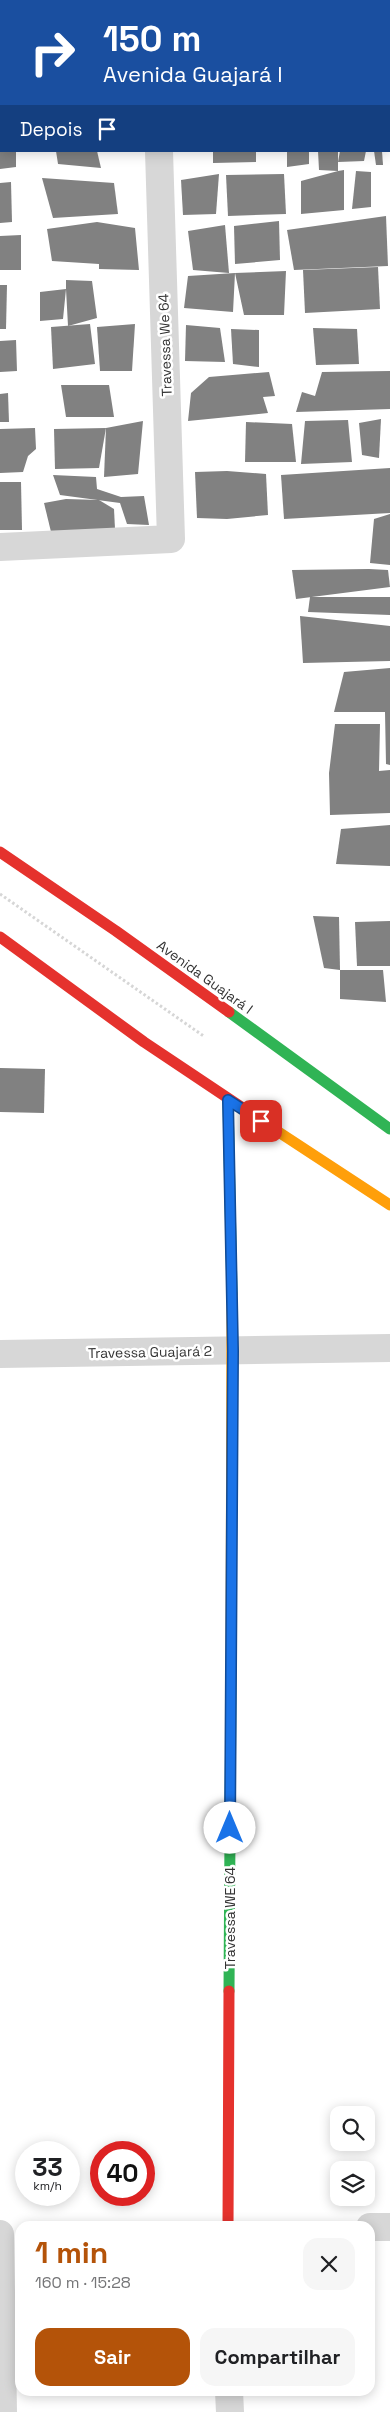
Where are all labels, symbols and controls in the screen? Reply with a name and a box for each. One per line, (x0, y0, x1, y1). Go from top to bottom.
text: 150 m (103, 17, 201, 61)
icon: right (20, 20, 85, 85)
text: Avenida Guajará I (103, 60, 283, 88)
icon: arrive (93, 115, 121, 143)
text: Depois (20, 117, 83, 142)
street label: Travessa We 64 (154, 293, 176, 397)
street label: Avenida Guajará I (153, 936, 257, 1018)
pin (240, 1100, 282, 1142)
icon: arrive (247, 1107, 275, 1135)
street label: Travessa Guajará 2 (88, 1342, 212, 1362)
position arrow (203, 1801, 255, 1853)
street label: Travessa WE 64 (221, 1866, 239, 1969)
map controls (330, 2106, 375, 2206)
button: search (330, 2106, 375, 2151)
speed limit sign: 40 (90, 2141, 155, 2206)
text: 33 (32, 2151, 63, 2183)
button: layers (330, 2161, 375, 2206)
text: km/h (33, 2178, 62, 2194)
text: 1 min (35, 2233, 108, 2272)
button: close (303, 2238, 355, 2290)
text: 160 m · 15:28 (35, 2272, 131, 2293)
button: Sair (35, 2328, 190, 2386)
button: Compartilhar (200, 2328, 355, 2386)

